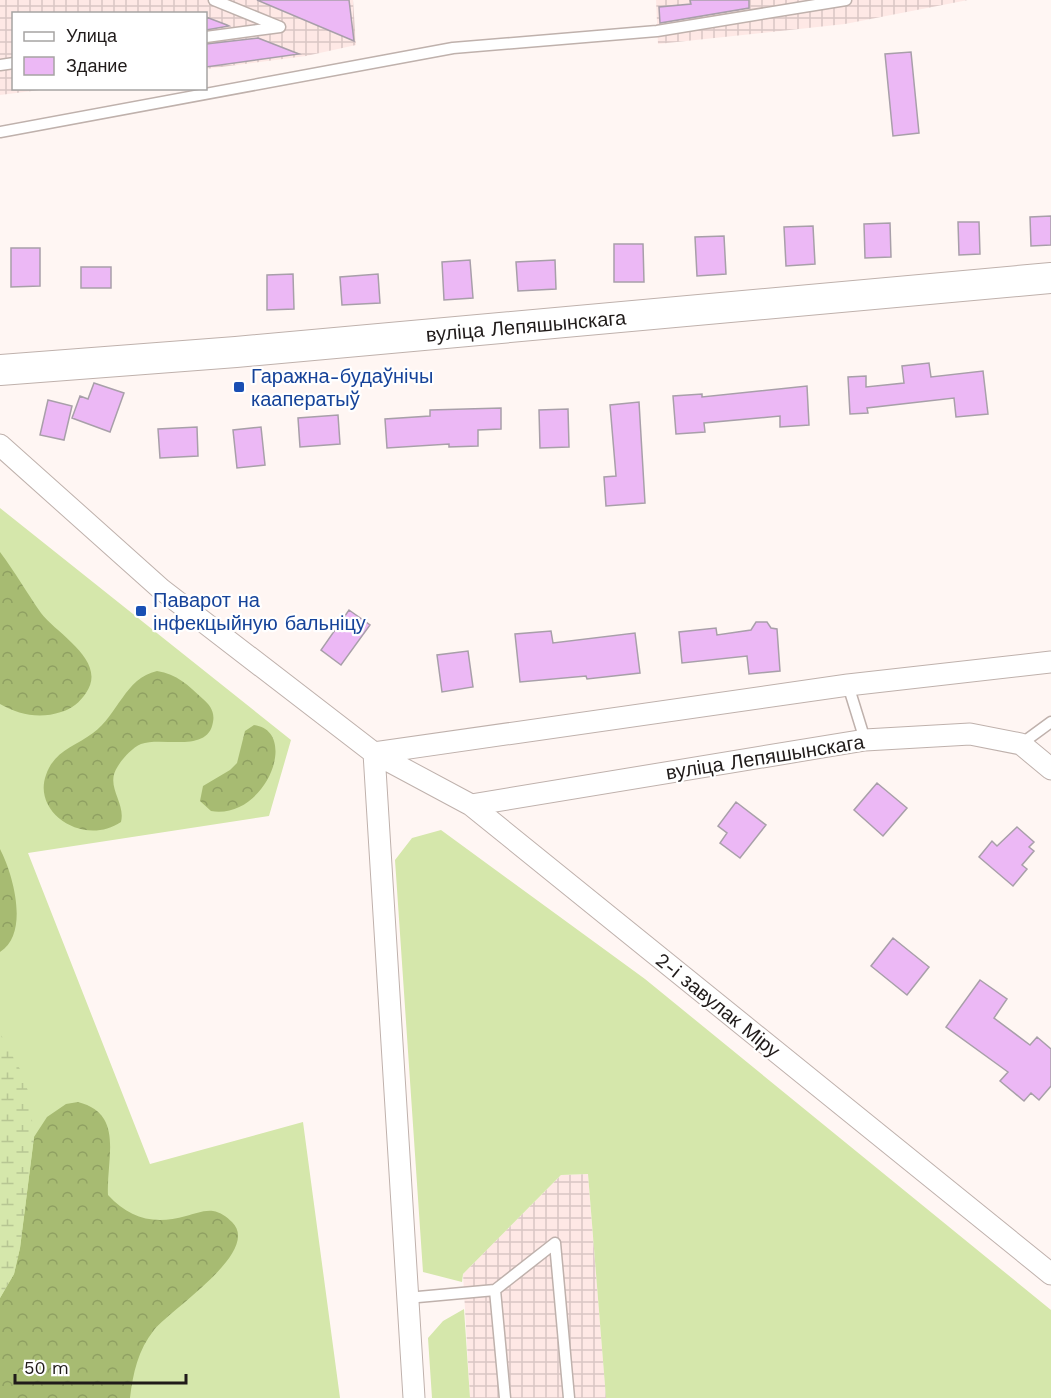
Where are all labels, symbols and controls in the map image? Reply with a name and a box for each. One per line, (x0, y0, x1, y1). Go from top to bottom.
legend (12, 12, 207, 90)
text: Улица (66, 25, 118, 46)
text: Здание (66, 55, 127, 76)
street label: вуліца Лепяшынскага (425, 305, 628, 347)
place label: Гаражна-будаўнічы кааператыў (251, 364, 433, 411)
marker: Гаражна-будаўнічы кааператыў (232, 380, 246, 394)
place label: Паварот на інфекцыйную бальніцу (153, 588, 366, 635)
marker: Паварот на інфекцыйную бальніцу (134, 604, 148, 618)
street label: вуліца Лепяшынскага (664, 729, 867, 785)
street label: 2-і завулак Міру (651, 947, 785, 1063)
scale bar (15, 1347, 186, 1385)
text: 50 m (24, 1357, 69, 1378)

